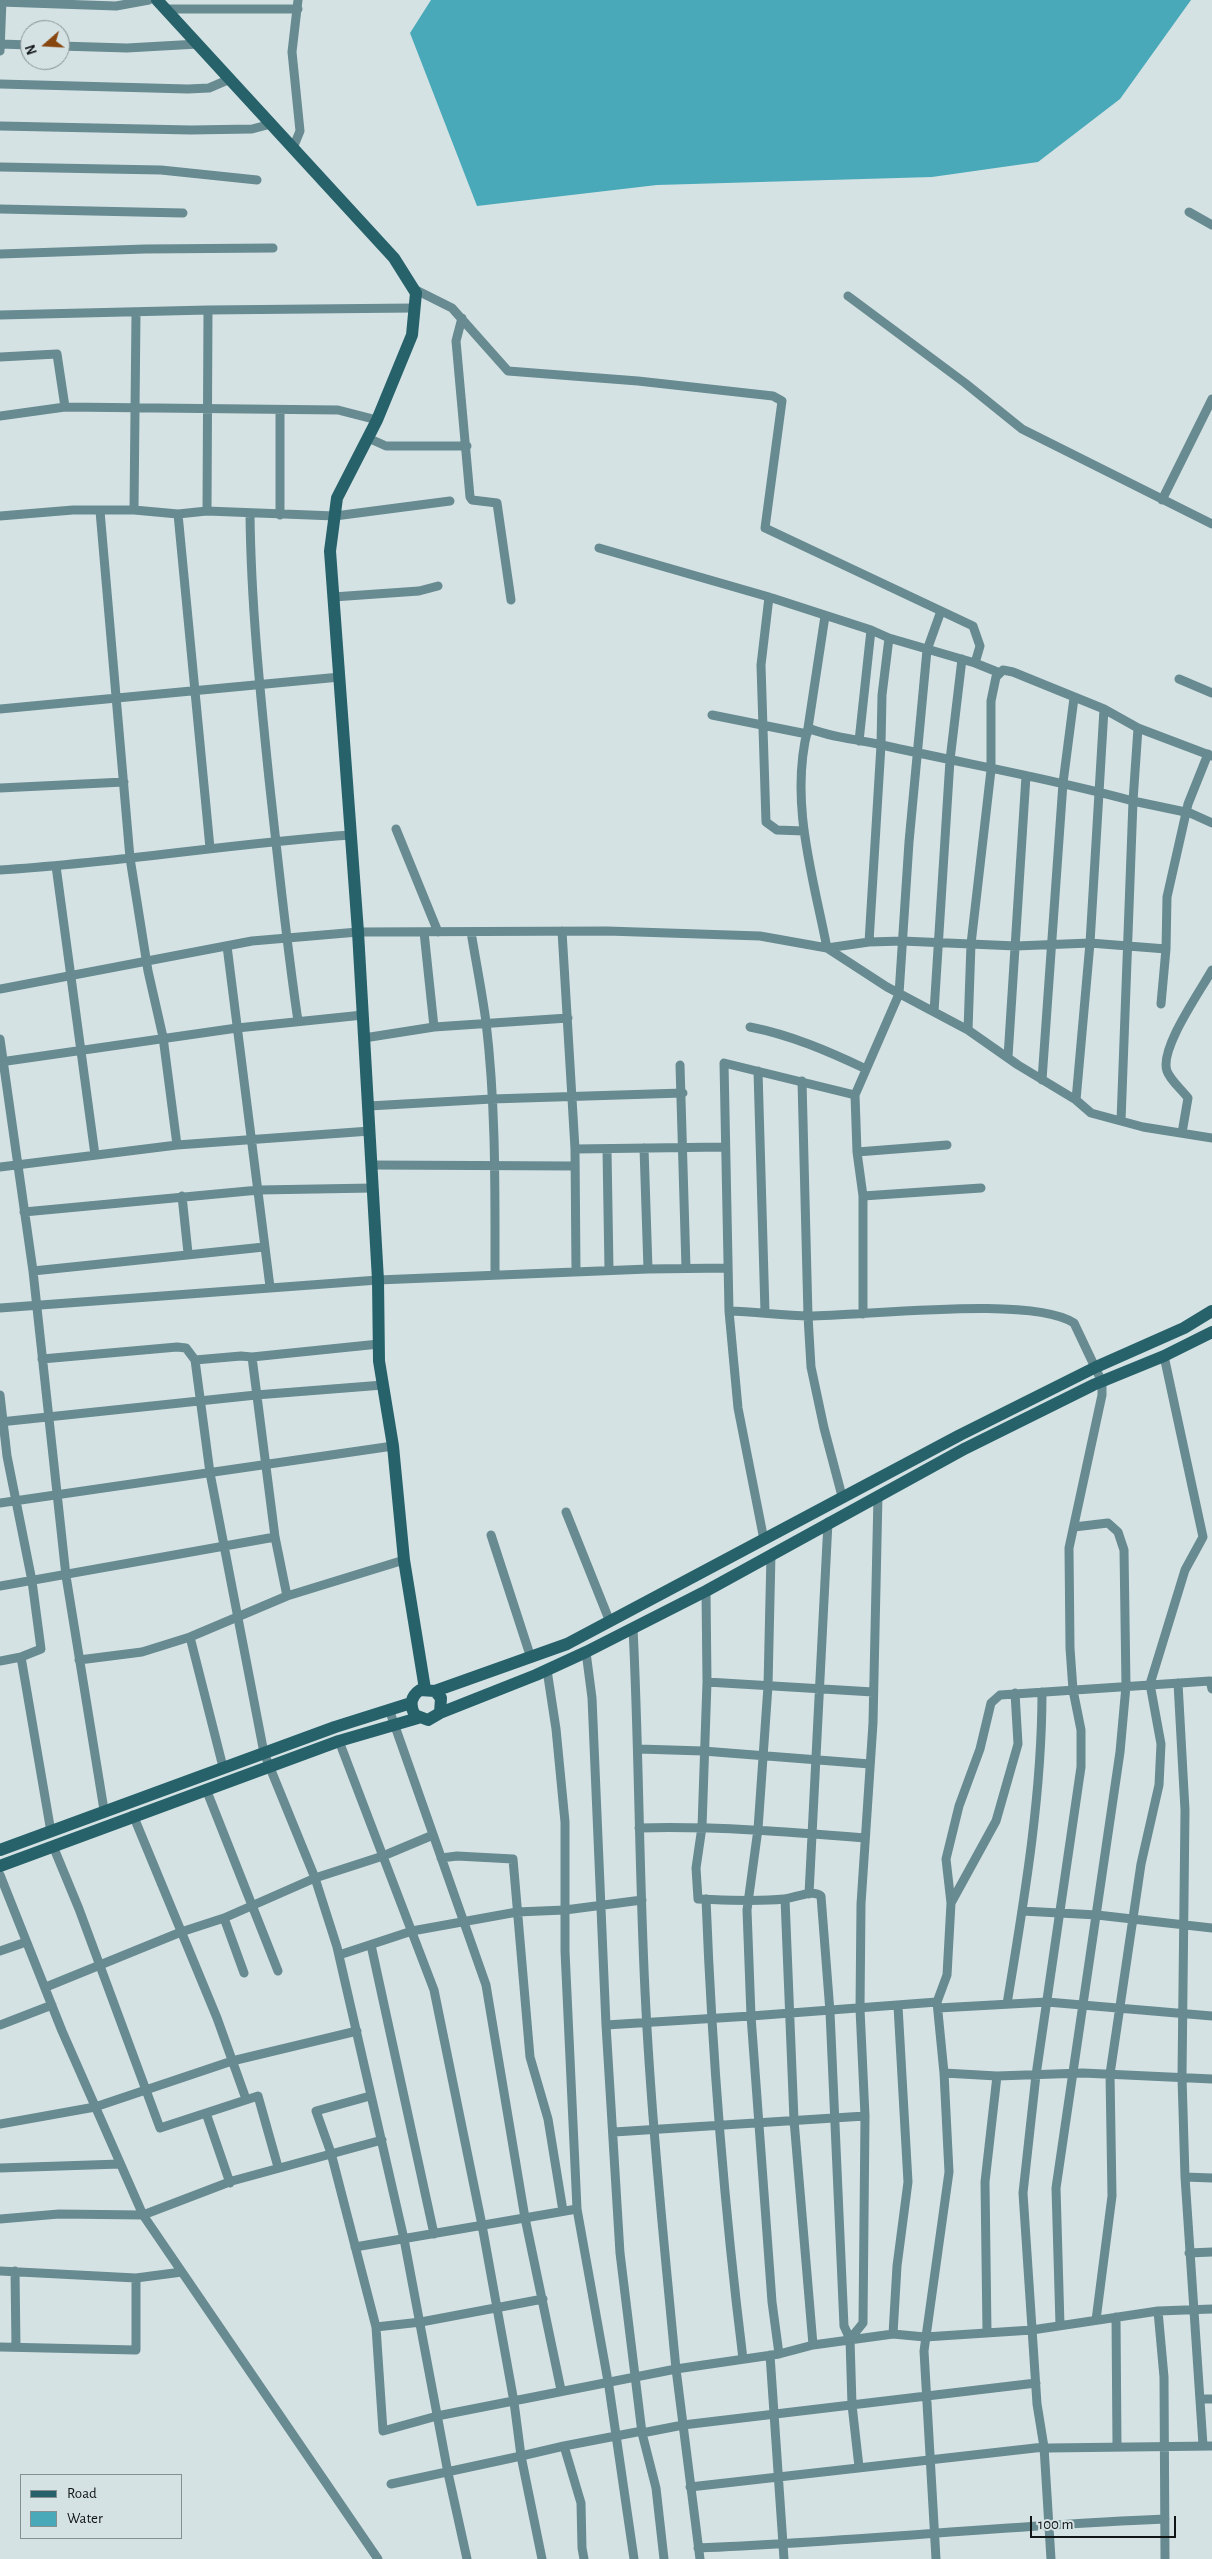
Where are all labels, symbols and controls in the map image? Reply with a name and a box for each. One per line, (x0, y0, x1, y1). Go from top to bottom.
north arrow (20, 20, 70, 70)
text: N (24, 43, 40, 56)
legend (20, 2474, 182, 2539)
text: Road (67, 2486, 97, 2501)
scale bar (1032, 2506, 1178, 2538)
text: Water (67, 2511, 103, 2526)
text: 100 m (1038, 2517, 1073, 2532)

